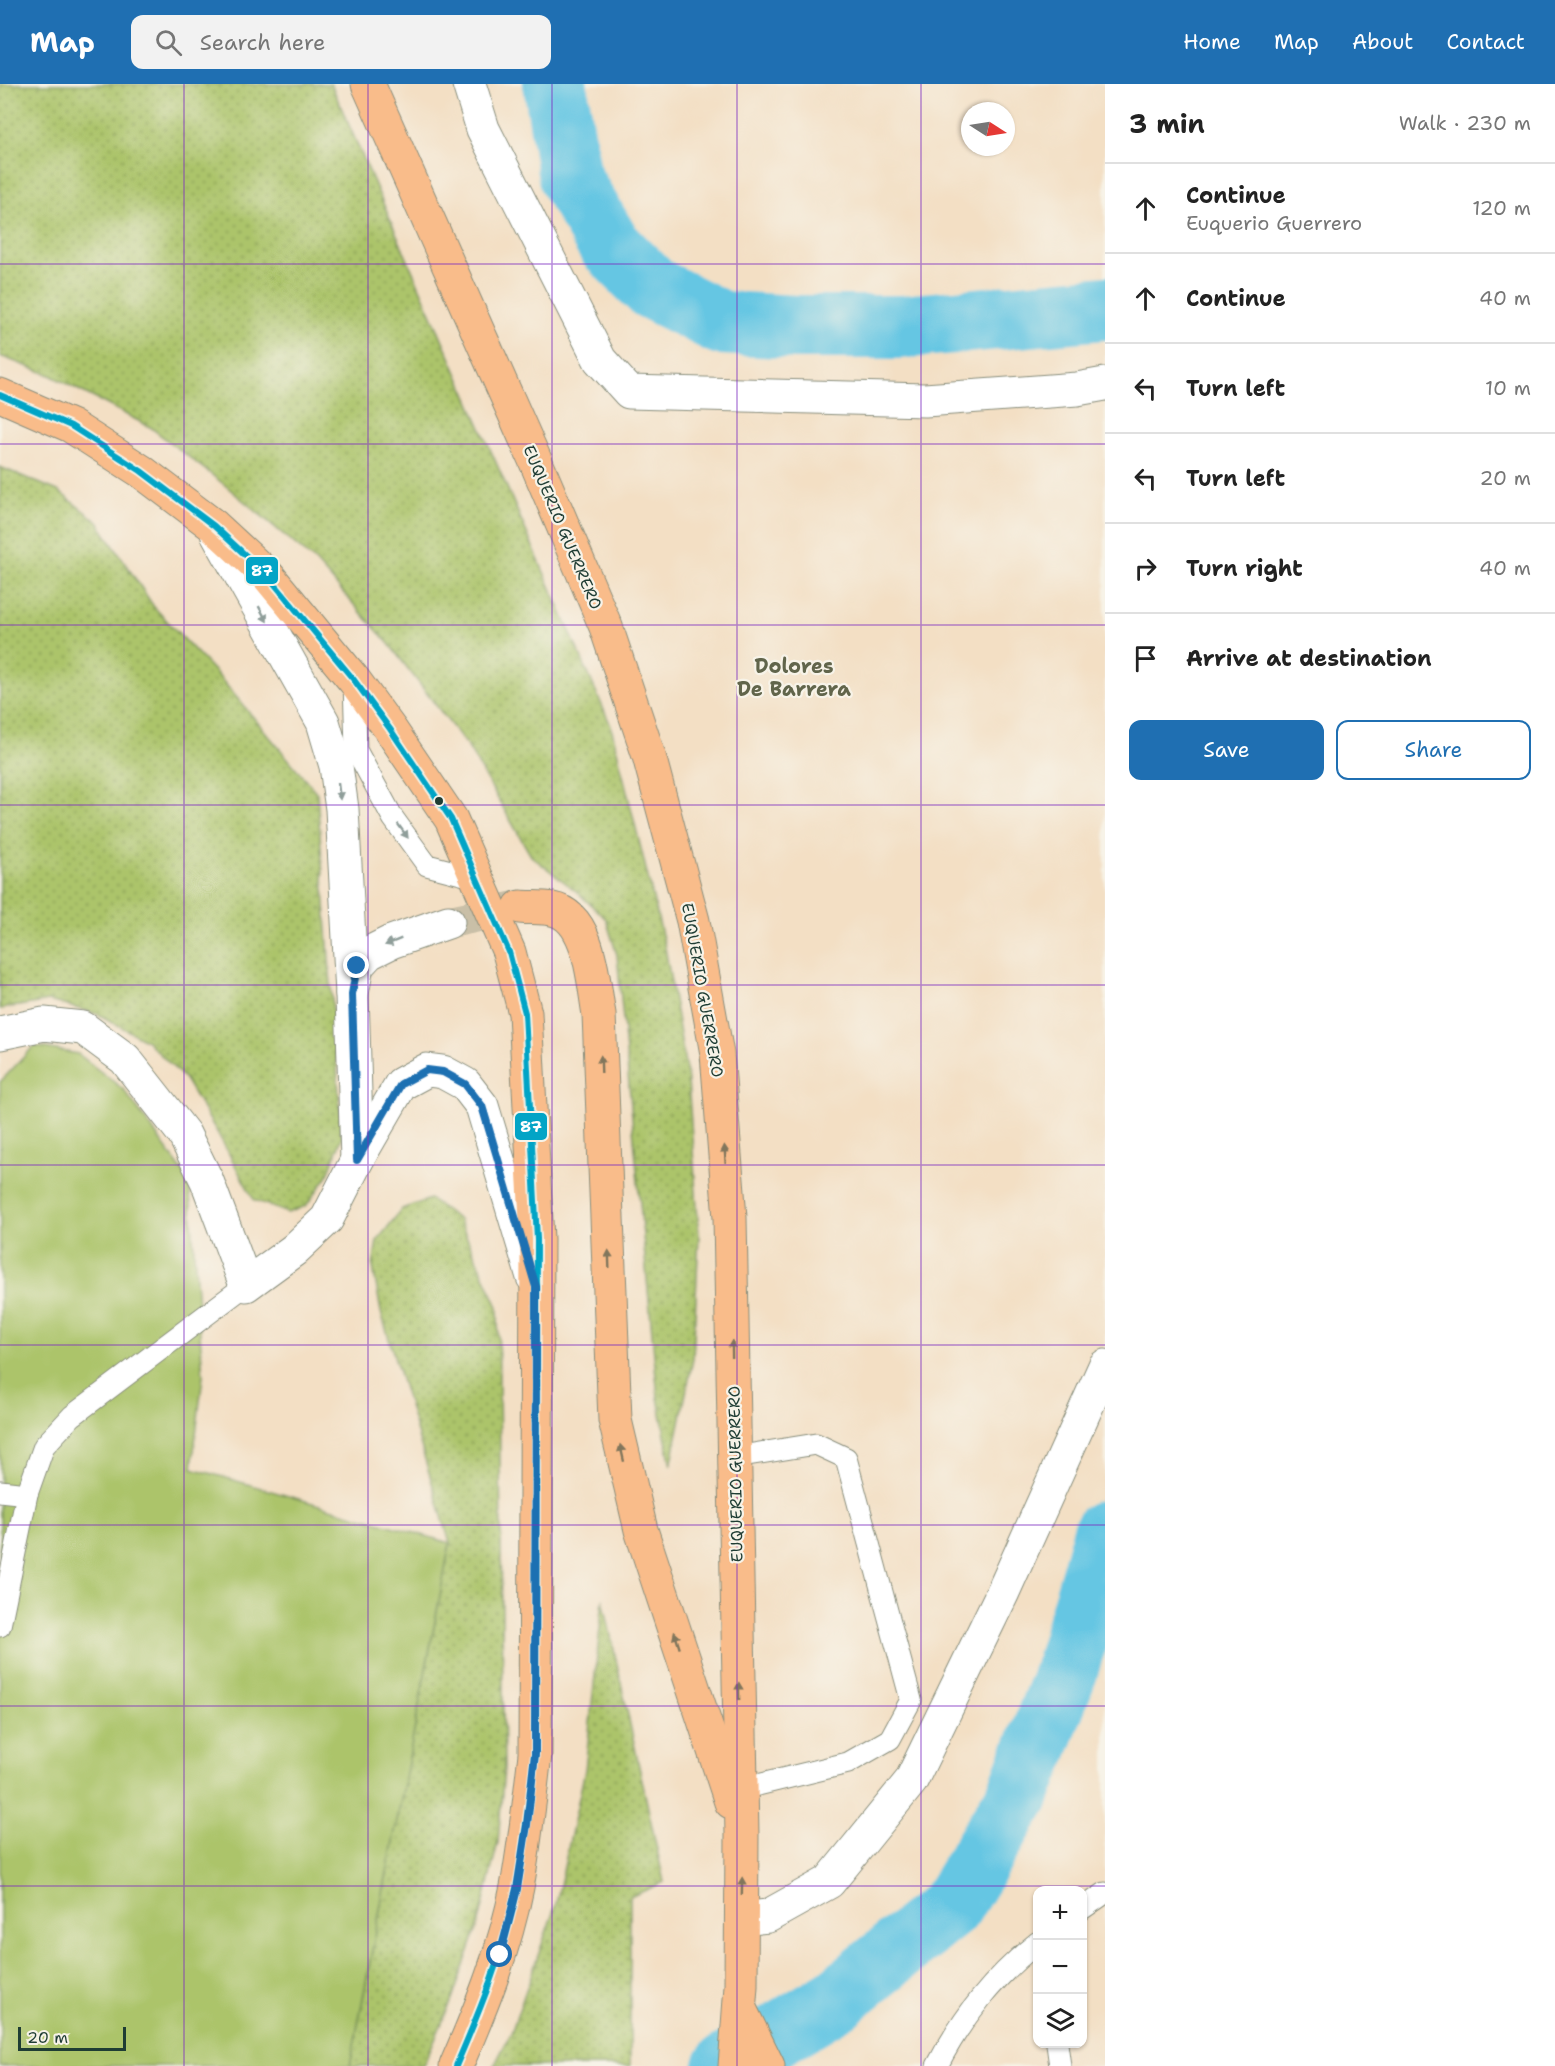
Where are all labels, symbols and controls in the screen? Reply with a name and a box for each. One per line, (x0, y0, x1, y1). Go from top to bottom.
search box (131, 15, 551, 69)
text: Map (30, 23, 95, 61)
icon: search (152, 26, 185, 59)
text: Search here (200, 28, 325, 57)
text: Home (1183, 28, 1241, 56)
text: Map (1274, 28, 1319, 56)
text: About (1352, 28, 1413, 56)
text: Contact (1446, 28, 1525, 56)
north arrow (961, 102, 1015, 156)
text: 3 min (1129, 106, 1205, 141)
text: Walk · 230 m (1399, 110, 1531, 136)
text: Continue (1186, 181, 1286, 210)
icon: ahead (1129, 192, 1162, 225)
text: 120 m (1472, 195, 1531, 221)
text: Euquerio Guerrero (1186, 210, 1362, 236)
icon: ahead (1129, 282, 1162, 315)
text: Continue (1186, 284, 1286, 313)
text: 40 m (1479, 285, 1531, 311)
icon: left (1129, 372, 1162, 405)
text: Turn left (1186, 374, 1285, 403)
text: 10 m (1485, 375, 1531, 401)
street label: EUQUERIO GUERRERO (518, 442, 607, 613)
icon: left (1129, 462, 1162, 495)
text: Turn left (1186, 464, 1285, 493)
text: 20 m (1480, 465, 1531, 491)
icon: right (1129, 552, 1162, 585)
text: Turn right (1186, 554, 1303, 583)
text: 40 m (1479, 555, 1531, 581)
line badge: 87 (245, 556, 279, 585)
text: 87 (251, 560, 273, 581)
one-way arrow (257, 606, 268, 622)
icon: arrive (1129, 642, 1162, 675)
text: Arrive at destination (1186, 644, 1432, 673)
district label: Dolores De Barrera (737, 653, 851, 702)
button: Save (1129, 720, 1324, 780)
button: Share (1336, 720, 1531, 780)
one-way arrow (335, 782, 344, 801)
unlabelled marker (433, 795, 445, 807)
one-way arrow (397, 823, 409, 839)
street label: EUQUERIO GUERRERO (677, 901, 728, 1079)
one-way arrow (384, 938, 402, 947)
route end (343, 952, 369, 978)
one-way arrow (596, 1055, 605, 1074)
line badge: 87 (514, 1112, 548, 1141)
text: 87 (520, 1116, 542, 1137)
one-way arrow (720, 1145, 730, 1164)
one-way arrow (604, 1250, 613, 1269)
one-way arrow (728, 1339, 737, 1358)
street label: EUQUERIO GUERRERO (723, 1386, 748, 1562)
one-way arrow (617, 1444, 627, 1462)
one-way arrow (672, 1631, 682, 1649)
one-way arrow (734, 1681, 744, 1700)
one-way arrow (737, 1876, 747, 1895)
map controls (1033, 1886, 1087, 2048)
button: + (1033, 1886, 1087, 1940)
button: − (1033, 1940, 1087, 1994)
route start (486, 1941, 512, 1967)
button: layers (1033, 1994, 1087, 2048)
scale bar (18, 2024, 126, 2052)
text: 20 m (27, 2027, 68, 2048)

